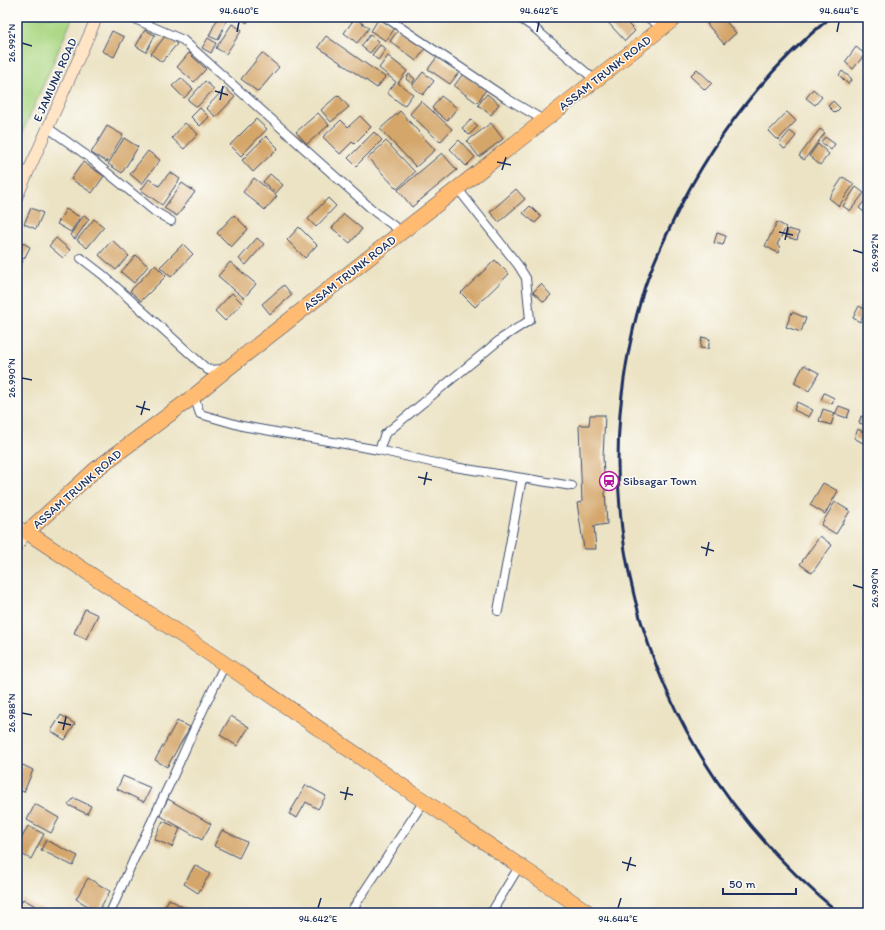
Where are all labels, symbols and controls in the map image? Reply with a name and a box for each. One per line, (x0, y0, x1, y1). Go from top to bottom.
text: 94.640°E (219, 4, 259, 17)
text: 94.642°E (520, 4, 559, 17)
text: 94.644°E (819, 4, 859, 17)
text: 26.992°N (5, 24, 18, 62)
street label: ASSAM TRUNK ROAD (556, 33, 654, 113)
street label: E JAMUNA ROAD (30, 36, 80, 124)
street label: ASSAM TRUNK ROAD (301, 233, 399, 313)
text: 26.992°N (868, 234, 881, 272)
text: 26.990°N (5, 358, 18, 398)
street label: ASSAM TRUNK ROAD (30, 447, 124, 531)
station icon: Sibsagar Town (598, 470, 620, 492)
place label: Sibsagar Town (623, 474, 697, 488)
text: 26.990°N (868, 568, 881, 608)
text: 26.988°N (5, 693, 18, 732)
scale bar (723, 870, 796, 896)
text: 50 m (729, 877, 755, 891)
text: 94.642°E (299, 912, 338, 925)
text: 94.644°E (598, 912, 638, 925)

